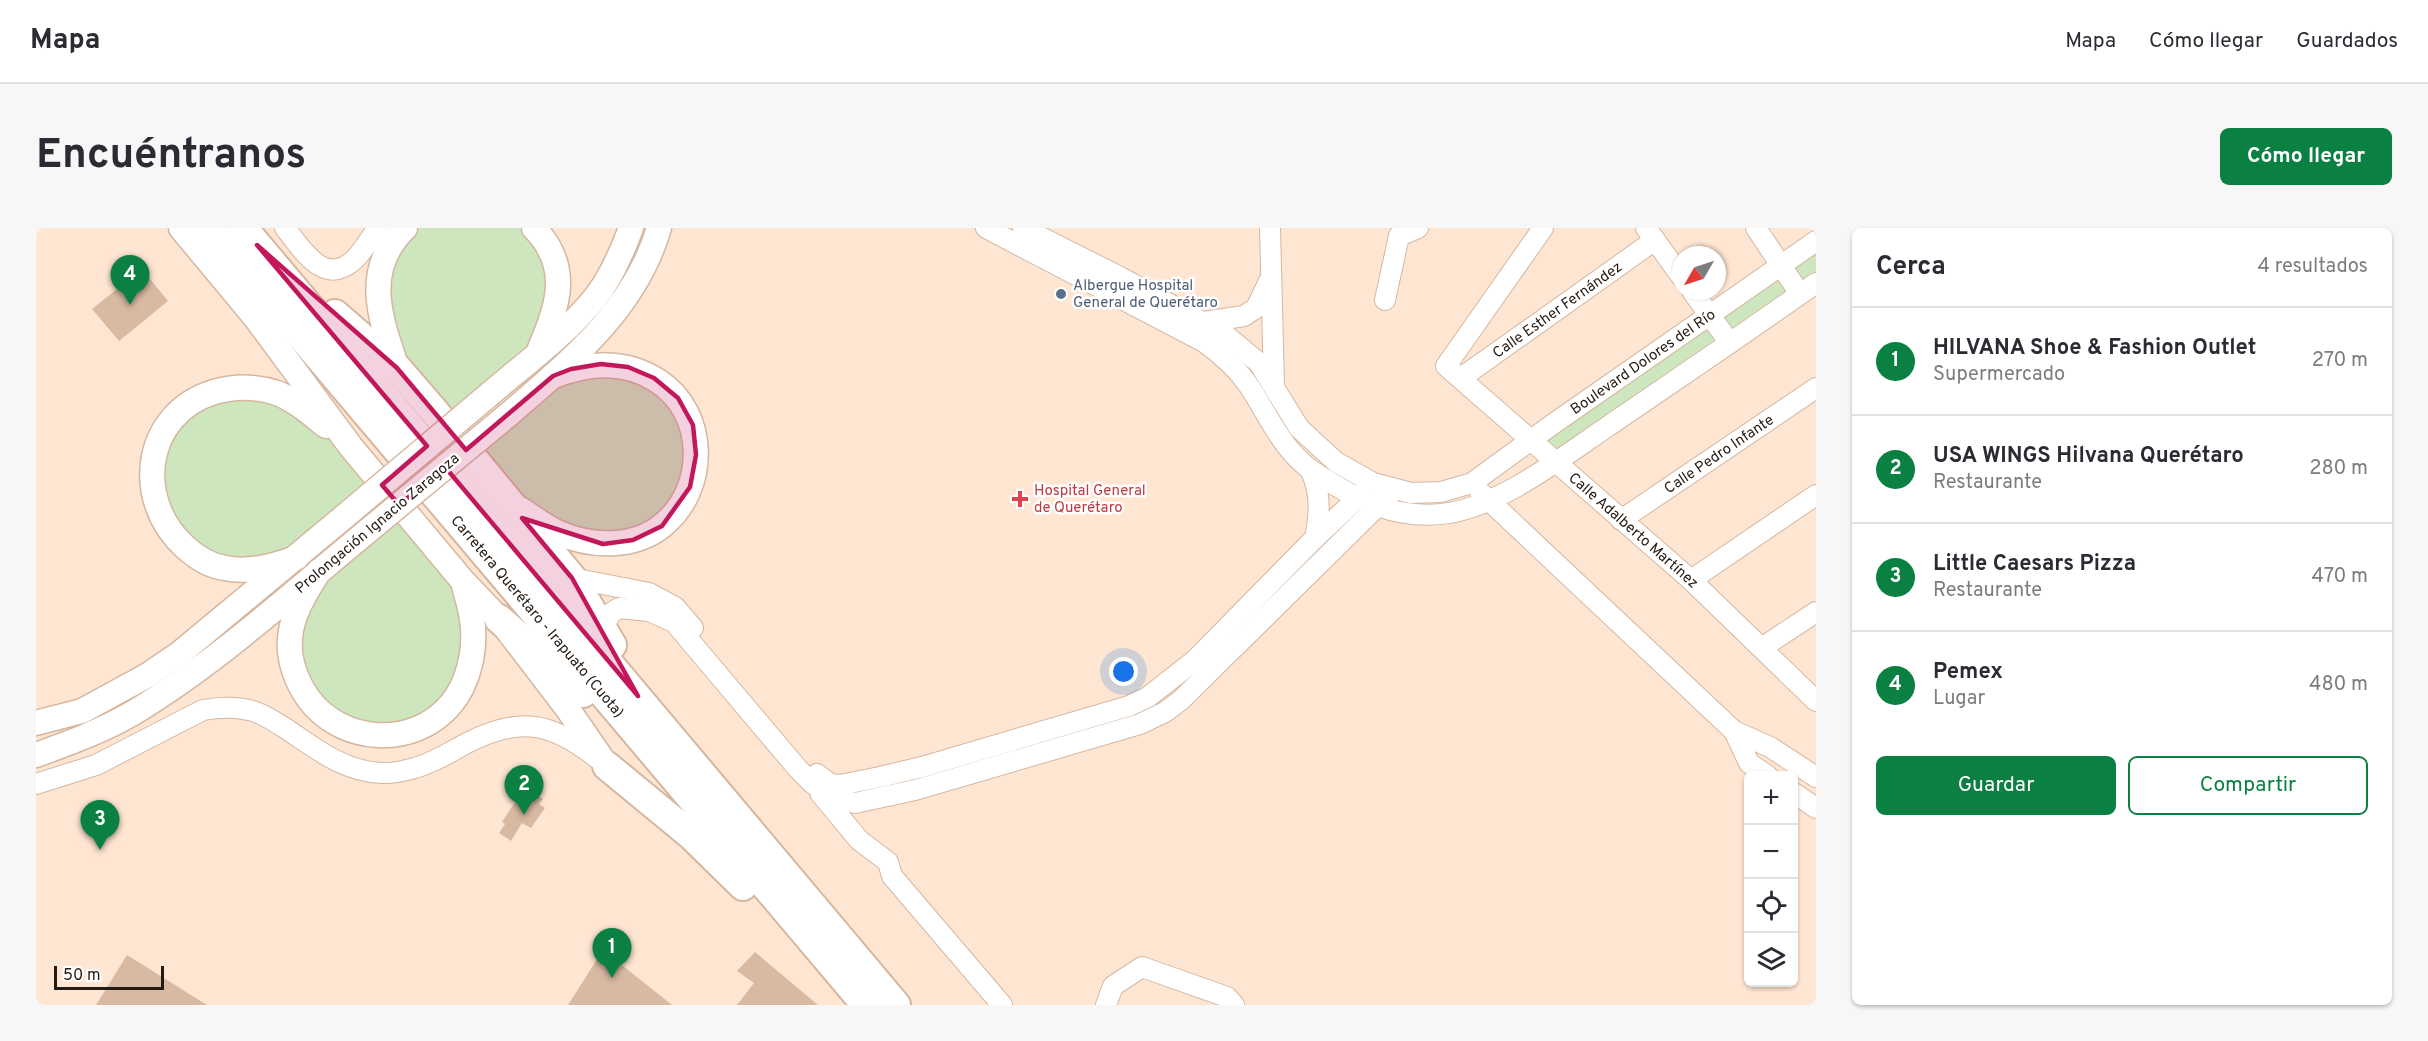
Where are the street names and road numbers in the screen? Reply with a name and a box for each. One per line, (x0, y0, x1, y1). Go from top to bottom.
street label: Calle Esther Fernández (1490, 258, 1626, 363)
street label: Boulevard Dolores del Río (1567, 306, 1720, 420)
street label: Calle Pedro Infante (1661, 411, 1778, 499)
street label: Prolongación Ignacio Zaragoza (292, 450, 464, 599)
street label: Calle Adalberto Martínez (1564, 469, 1702, 593)
street label: Carretera Querétaro - Irapuato (Cuota) (446, 512, 627, 722)

